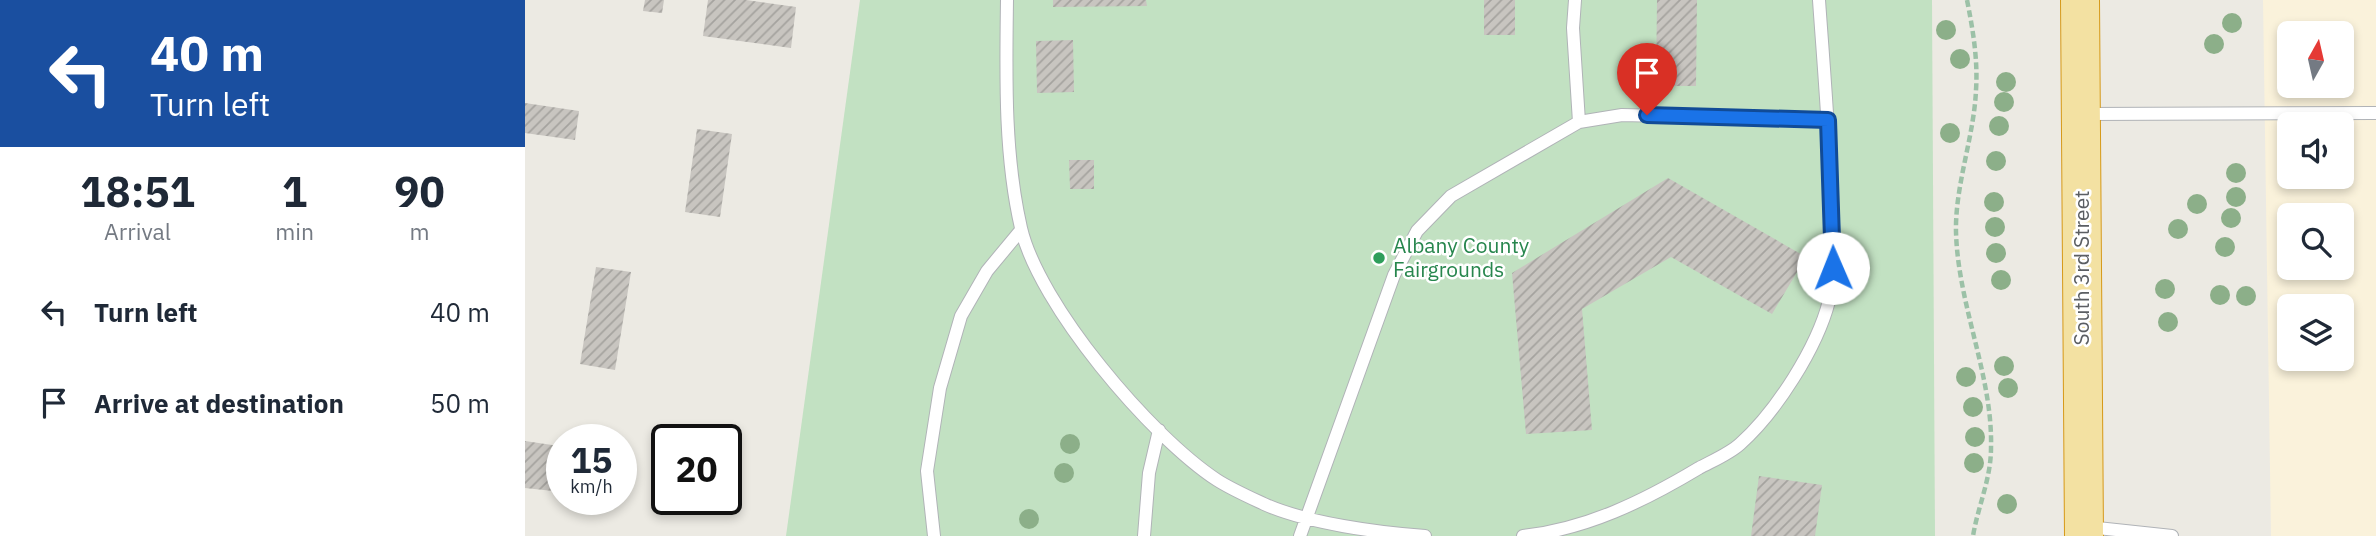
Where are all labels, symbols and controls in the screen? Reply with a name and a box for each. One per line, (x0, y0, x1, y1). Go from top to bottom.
text: 40 m (150, 21, 264, 84)
north arrow (2277, 21, 2354, 98)
map controls (2277, 21, 2354, 371)
icon: left (35, 28, 126, 119)
pin (1617, 43, 1677, 115)
icon: arrive (1628, 54, 1666, 92)
text: Turn left (150, 83, 270, 125)
button: sound (2277, 112, 2354, 189)
text: 18:51 (80, 164, 195, 219)
text: 1 (282, 164, 307, 219)
text: 90 (394, 164, 445, 219)
street label: South 3rd Street (2067, 190, 2095, 346)
button: search (2277, 203, 2354, 280)
text: Arrival (104, 216, 171, 246)
text: min (275, 216, 314, 246)
text: m (409, 216, 430, 246)
place label: Albany County Fairgrounds (1393, 231, 1530, 283)
position arrow (1796, 231, 1870, 305)
marker: Albany County Fairgrounds (1371, 250, 1387, 266)
icon: left (35, 293, 73, 331)
button: layers (2277, 294, 2354, 371)
text: Turn left (94, 295, 197, 329)
text: 40 m (430, 295, 490, 329)
icon: arrive (35, 384, 73, 422)
text: Arrive at destination (94, 386, 344, 420)
text: 50 m (430, 386, 490, 420)
speed limit sign: 20 (651, 424, 742, 515)
text: 15 (570, 437, 613, 483)
text: km/h (570, 475, 613, 498)

